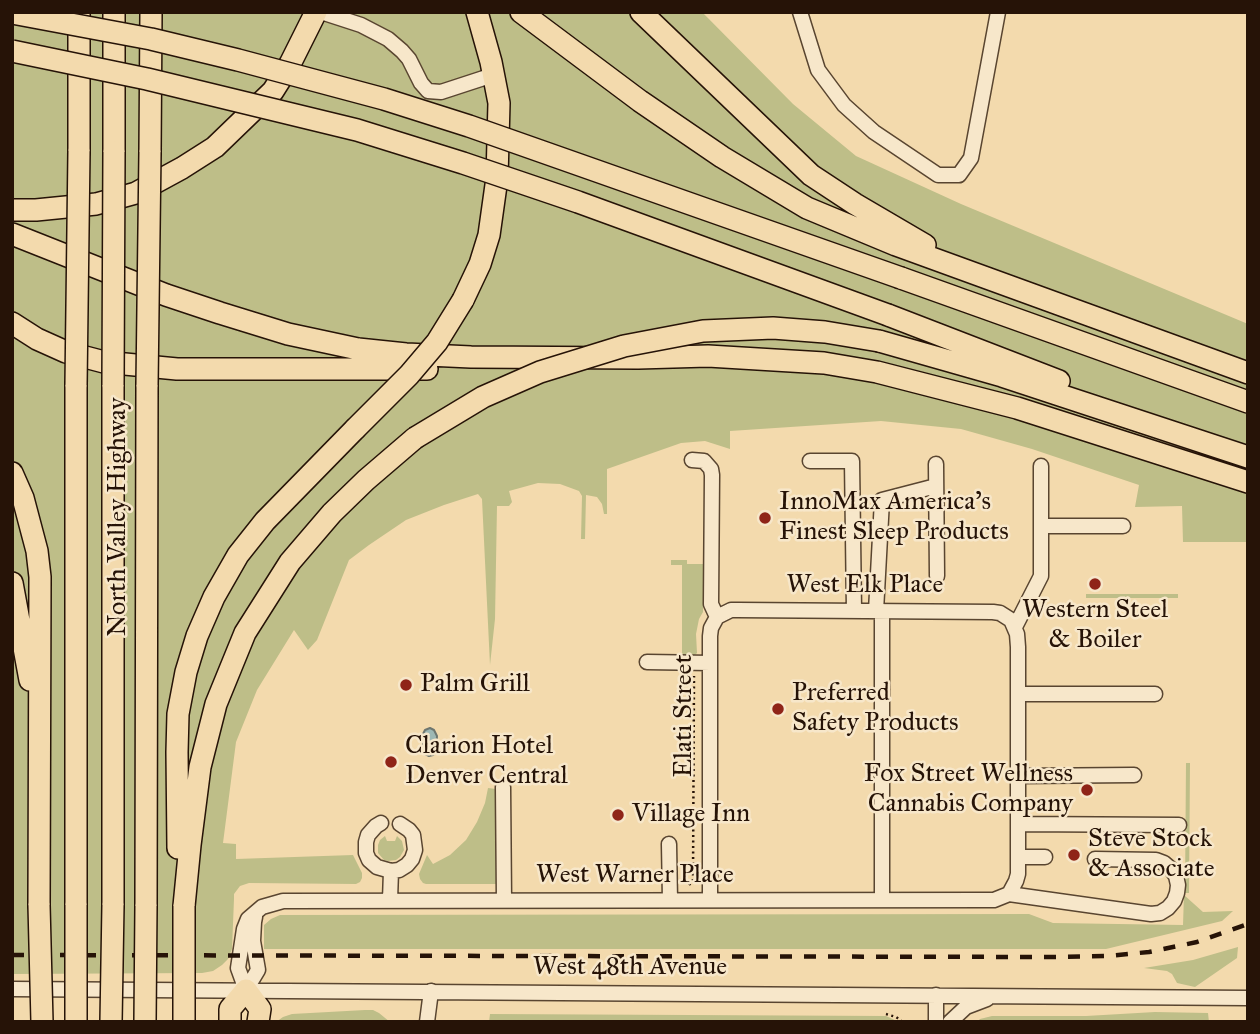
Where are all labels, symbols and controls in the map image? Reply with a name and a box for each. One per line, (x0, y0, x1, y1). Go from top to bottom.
street label: North Valley Highway (103, 397, 135, 637)
place label: InnoMax America's Finest Sleep Products (779, 487, 1009, 548)
marker: InnoMax America's Finest Sleep Products (757, 510, 773, 526)
street label: West Elk Place (787, 570, 943, 602)
marker: Western Steel & Boiler (1087, 576, 1103, 592)
place label: Western Steel & Boiler (1022, 595, 1168, 656)
street label: Elati Street (669, 654, 701, 778)
place label: Palm Grill (420, 669, 530, 701)
marker: Palm Grill (398, 677, 414, 693)
place label: Preferred Safety Products (792, 678, 958, 740)
marker: Preferred Safety Products (770, 701, 786, 717)
place label: Clarion Hotel Denver Central (405, 731, 568, 792)
marker: Clarion Hotel Denver Central (383, 754, 399, 770)
place label: Fox Street Wellness Cannabis Company (864, 759, 1073, 820)
marker: Fox Street Wellness Cannabis Company (1079, 782, 1095, 798)
place label: Village Inn (632, 799, 750, 831)
marker: Village Inn (610, 807, 626, 823)
place label: Steve Stock & Associate (1088, 824, 1215, 886)
marker: Steve Stock & Associate (1066, 847, 1082, 863)
street label: West Warner Place (536, 860, 734, 892)
street label: West 48th Avenue (533, 952, 727, 984)

